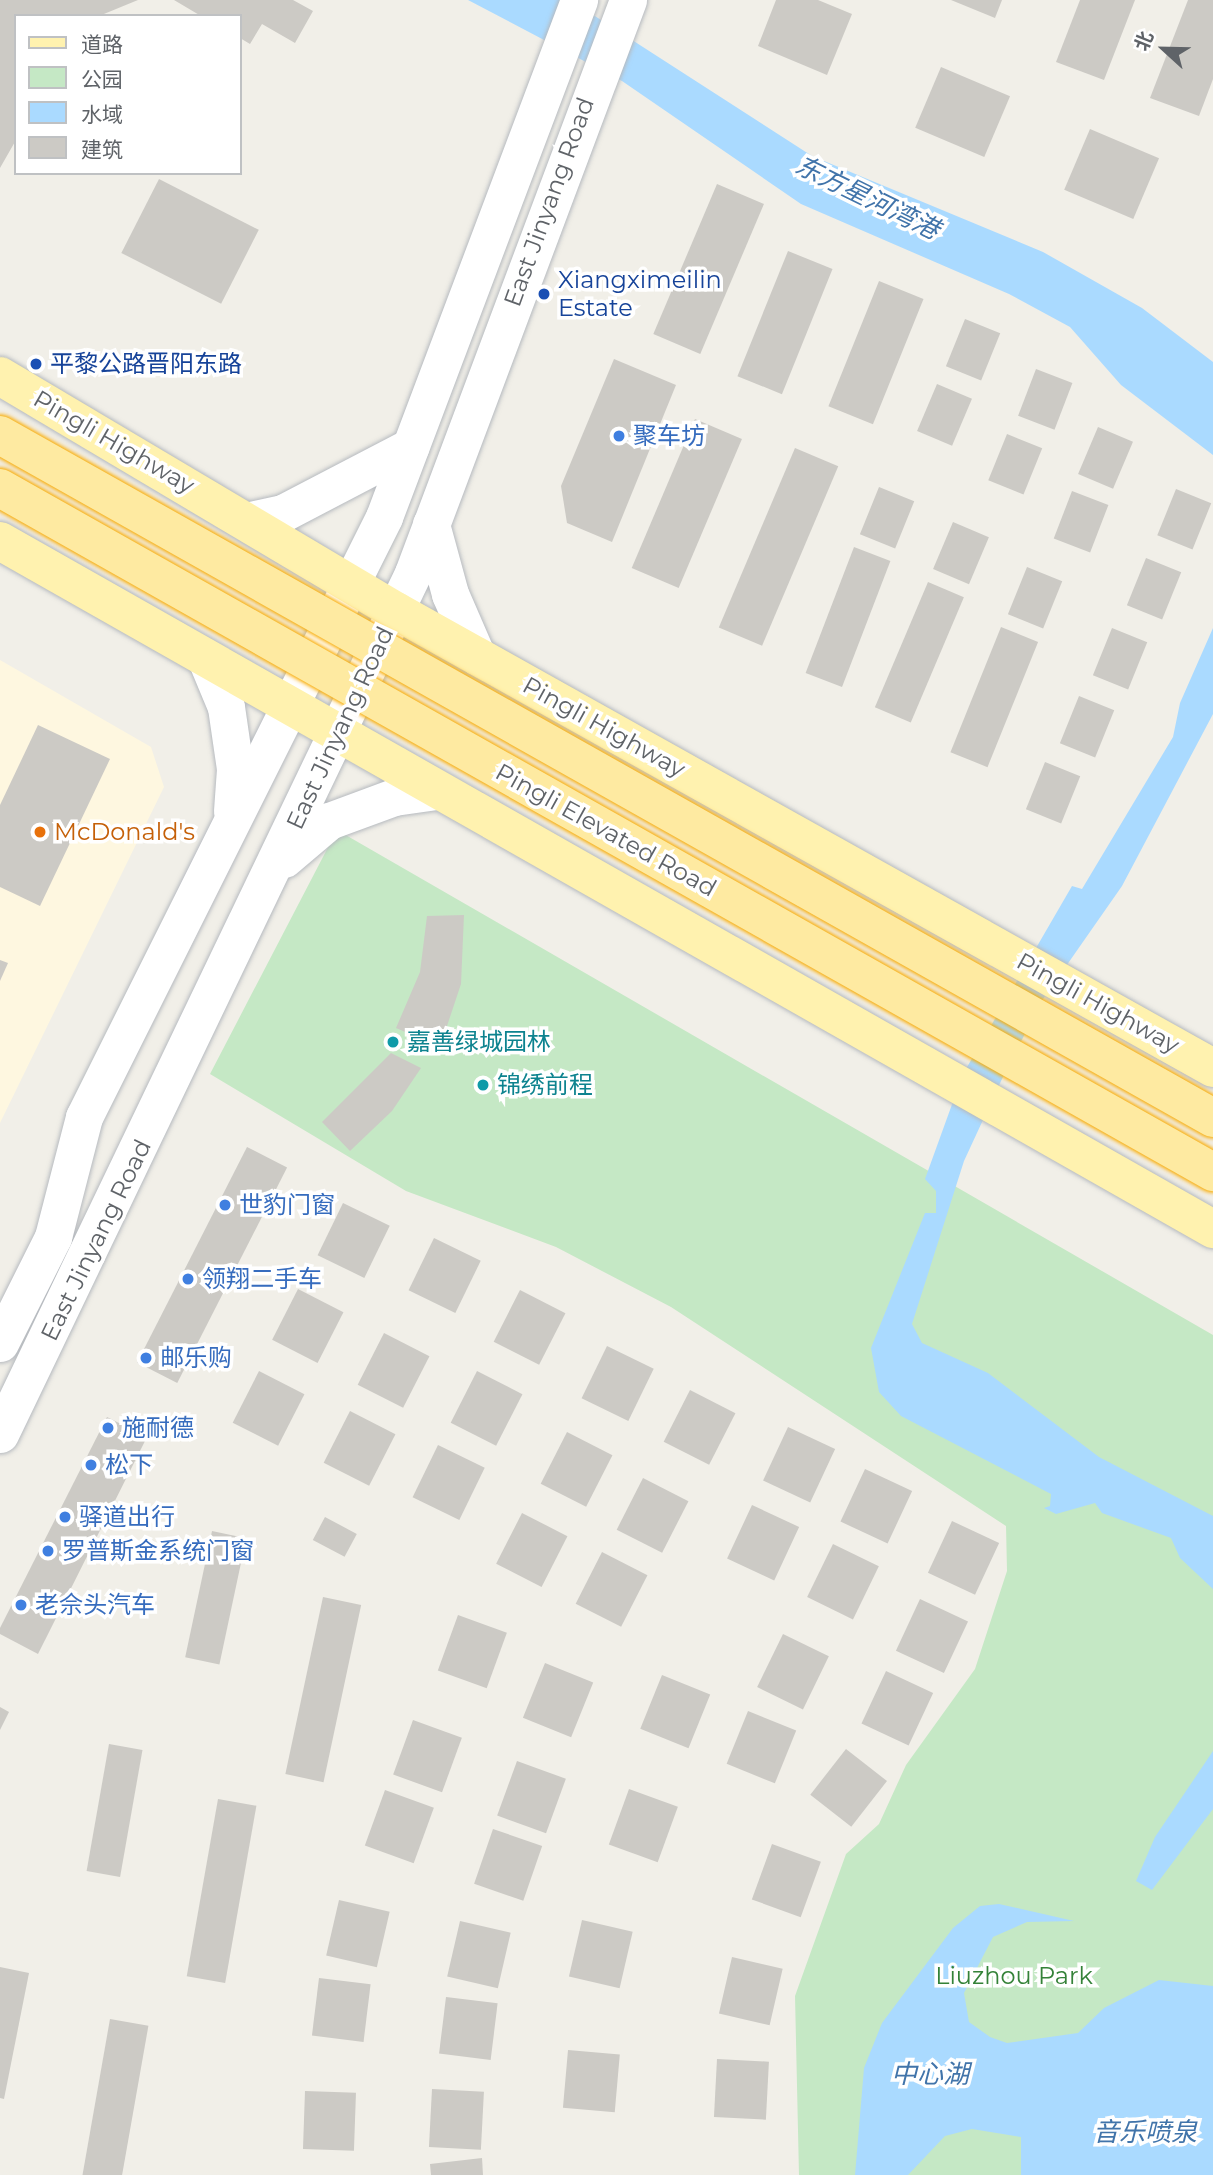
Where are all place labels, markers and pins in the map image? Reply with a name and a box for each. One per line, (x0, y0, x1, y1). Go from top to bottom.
place label: Xiangximeilin Estate (558, 266, 722, 322)
marker: Xiangximeilin Estate (536, 286, 552, 302)
place label: 平黎公路晋阳东路 (50, 350, 242, 378)
marker: 平黎公路晋阳东路 (28, 356, 44, 372)
place label: 聚车坊 (633, 422, 705, 450)
marker: 聚车坊 (611, 428, 627, 444)
place label: McDonald's (54, 818, 195, 846)
marker: McDonald's (32, 824, 48, 840)
place label: 嘉善绿城园林 (407, 1028, 551, 1056)
marker: 嘉善绿城园林 (385, 1034, 401, 1050)
place label: 锦绣前程 (497, 1071, 593, 1099)
marker: 锦绣前程 (475, 1077, 491, 1093)
place label: 世豹门窗 (239, 1191, 335, 1219)
marker: 世豹门窗 (217, 1197, 233, 1213)
place label: 领翔二手车 (202, 1265, 322, 1293)
marker: 领翔二手车 (180, 1271, 196, 1287)
place label: 邮乐购 (160, 1344, 232, 1372)
marker: 邮乐购 (138, 1350, 154, 1366)
place label: 施耐德 (122, 1414, 194, 1442)
marker: 施耐德 (100, 1420, 116, 1436)
place label: 松下 (105, 1451, 153, 1479)
marker: 松下 (83, 1457, 99, 1473)
place label: 驿道出行 (79, 1503, 175, 1531)
marker: 驿道出行 (57, 1509, 73, 1525)
place label: 罗普斯金系统门窗 (62, 1537, 254, 1565)
marker: 罗普斯金系统门窗 (40, 1543, 56, 1559)
place label: 老佘头汽车 (35, 1591, 155, 1619)
marker: 老佘头汽车 (13, 1597, 29, 1613)

